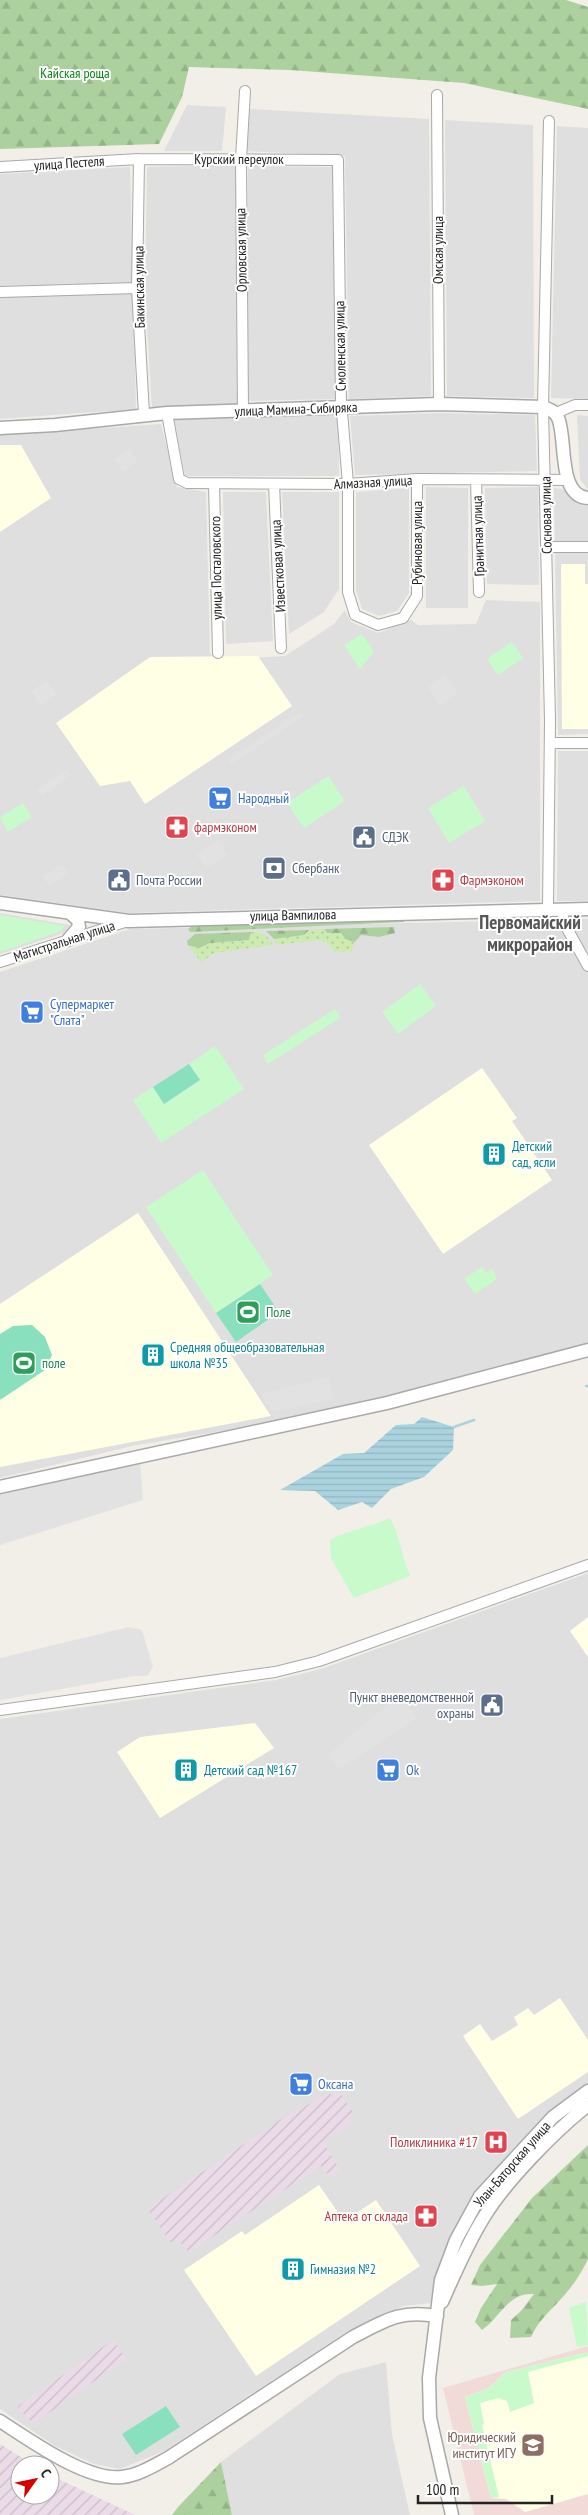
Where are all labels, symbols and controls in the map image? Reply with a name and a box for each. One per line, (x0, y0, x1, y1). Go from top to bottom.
park label: Кайская роща (40, 64, 110, 82)
street label: Курский переулок (194, 150, 284, 168)
street label: улица Пестеля (33, 152, 105, 174)
street label: Орловская улица (231, 208, 251, 292)
street label: Омская улица (429, 216, 447, 284)
street label: Бакинская улица (129, 246, 149, 328)
street label: Смоленская улица (330, 301, 350, 391)
street label: улица Мамина-Сибиряка (234, 398, 358, 420)
street label: Алмазная улица (333, 471, 413, 493)
street label: Сосновая улица (536, 476, 556, 554)
street label: Гранитная улица (468, 495, 488, 577)
street label: Рубиновая улица (408, 501, 426, 585)
street label: улица Посталовского (206, 516, 226, 620)
street label: Известковая улица (267, 519, 289, 613)
supermarket icon: Народный (207, 785, 233, 811)
place label: Народный (238, 789, 289, 807)
pharmacy icon: фармэконом (164, 814, 190, 840)
place label: фармэконом (194, 818, 257, 836)
public building icon: СДЭК (351, 824, 377, 850)
place label: СДЭК (382, 828, 409, 846)
bank icon: Сбербанк (261, 855, 287, 881)
place label: Сбербанк (292, 859, 340, 877)
public building icon: Почта России (106, 867, 132, 893)
pharmacy icon: Фармэконом (430, 867, 456, 893)
place label: Почта России (136, 871, 202, 889)
place label: Фармэконом (460, 871, 524, 889)
street label: улица Вампилова (250, 905, 336, 925)
district label: Первомайский микрорайон (479, 910, 581, 956)
street label: Магистральная улица (11, 916, 117, 966)
place label: Супермаркет "Слата" (50, 995, 115, 1029)
supermarket icon: Супермаркет "Слата" (19, 999, 45, 1025)
place label: Детский сад, ясли (512, 1137, 556, 1171)
building icon: Детский сад, ясли (481, 1141, 507, 1167)
sports icon: Поле (235, 1299, 261, 1325)
place label: Поле (266, 1303, 291, 1321)
place label: Средняя общеобразовательная школа №35 (170, 1338, 324, 1372)
building icon: Средняя общеобразовательная школа №35 (140, 1342, 166, 1368)
sports icon: поле (11, 1350, 37, 1376)
place label: поле (42, 1354, 66, 1372)
place label: Пункт вневедомственной охраны (349, 1688, 474, 1722)
public building icon: Пункт вневедомственной охраны (479, 1692, 505, 1718)
building icon: Детский сад №167 (173, 1757, 199, 1783)
supermarket icon: Ok (375, 1757, 401, 1783)
place label: Детский сад №167 (204, 1761, 297, 1779)
place label: Ok (406, 1761, 420, 1779)
supermarket icon: Оксана (288, 2071, 314, 2097)
place label: Оксана (318, 2075, 353, 2093)
street label: Улан-Баторская улица (470, 2117, 554, 2211)
hospital icon: Поликлиника #17 (483, 2129, 509, 2155)
place label: Поликлиника #17 (390, 2133, 478, 2151)
pharmacy icon: Аптека от склада (413, 2203, 439, 2229)
place label: Аптека от склада (325, 2207, 408, 2225)
building icon: Гимназия №2 (280, 2256, 306, 2282)
place label: Гимназия №2 (310, 2260, 376, 2278)
place label: Юридический институт ИГУ (447, 2428, 517, 2462)
school or university icon: Юридический институт ИГУ (520, 2432, 546, 2458)
north arrow (10, 2455, 60, 2505)
text: С (37, 2465, 56, 2481)
scale bar (418, 2472, 552, 2504)
text: 100 m (426, 2480, 459, 2499)

